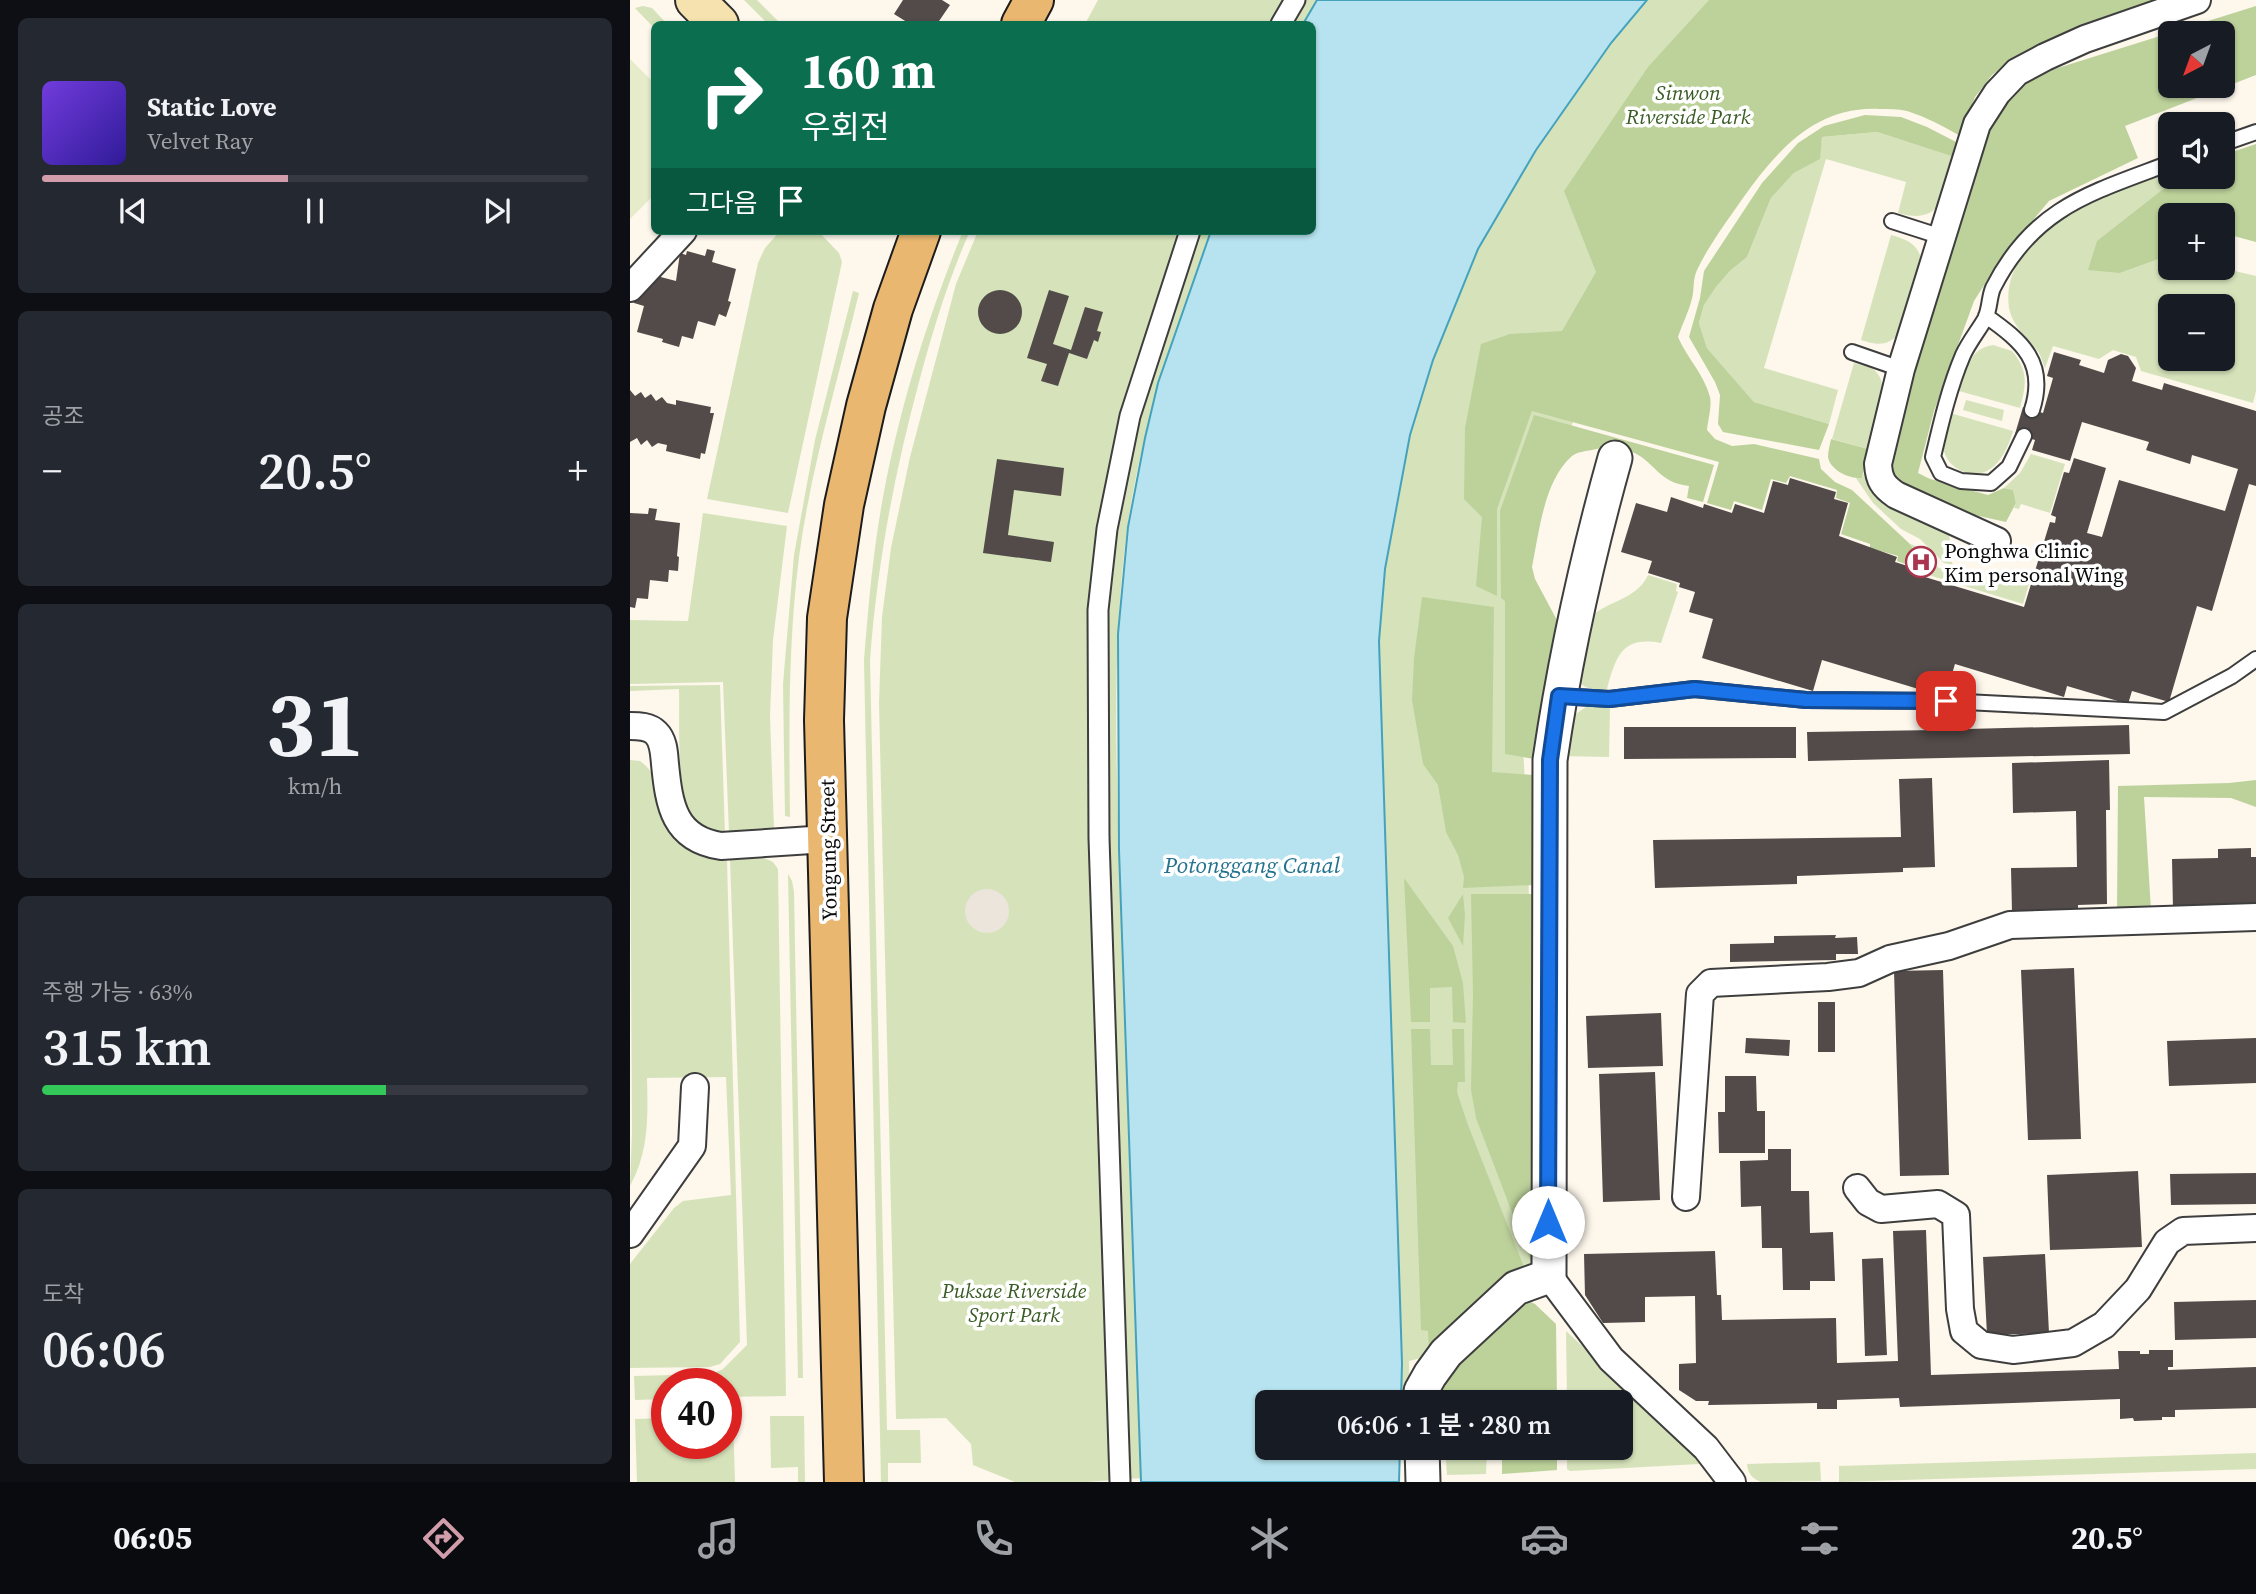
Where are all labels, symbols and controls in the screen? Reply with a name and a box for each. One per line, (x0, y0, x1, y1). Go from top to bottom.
north arrow (2158, 21, 2235, 98)
map controls (2158, 21, 2235, 371)
text: 160 m (801, 37, 936, 104)
icon: right (686, 49, 777, 140)
park label: Sinwon Riverside Park (1625, 78, 1750, 131)
text: Static Love (147, 89, 276, 125)
text: 우회전 (801, 105, 889, 149)
button: sound (2158, 112, 2235, 189)
text: Velvet Ray (147, 125, 253, 157)
icon: arrive (772, 182, 810, 220)
text: 그다음 (686, 185, 758, 221)
icon: previous (114, 192, 152, 230)
icon: pause (296, 192, 334, 230)
icon: next (478, 192, 516, 230)
button: + (2158, 203, 2235, 280)
button: − (2158, 294, 2235, 371)
text: 공조 (42, 400, 84, 432)
text: 20.5° (258, 435, 372, 506)
text: − (42, 445, 62, 497)
text: + (568, 445, 588, 497)
place label: Ponghwa Clinic Kim personal Wing (1944, 536, 2124, 589)
hospital icon: Ponghwa Clinic Kim personal Wing (1904, 545, 1938, 579)
text: 31 (266, 662, 364, 786)
pin (1916, 671, 1976, 731)
icon: arrive (1927, 682, 1965, 720)
text: km/h (288, 770, 342, 802)
street label: Yongung Street (812, 779, 844, 921)
water label: Potonggang Canal (1163, 849, 1341, 881)
text: 주행 가능 · 63% (42, 976, 193, 1008)
text: 315 km (42, 1011, 211, 1082)
position arrow (1511, 1185, 1585, 1259)
park label: Puksae Riverside Sport Park (941, 1276, 1087, 1329)
text: 도착 (42, 1278, 84, 1310)
text: 06:06 (42, 1313, 166, 1384)
speed limit sign: 40 (651, 1368, 742, 1459)
text: 06:06 · 1 분 · 280 m (1337, 1407, 1551, 1443)
icon: directions (419, 1514, 468, 1563)
icon: music (694, 1514, 743, 1563)
icon: phone (969, 1514, 1018, 1563)
icon: climate (1245, 1514, 1294, 1563)
icon: car (1520, 1514, 1569, 1563)
icon: filters (1795, 1514, 1844, 1563)
text: 06:05 (113, 1516, 192, 1560)
text: 20.5° (2071, 1516, 2143, 1560)

